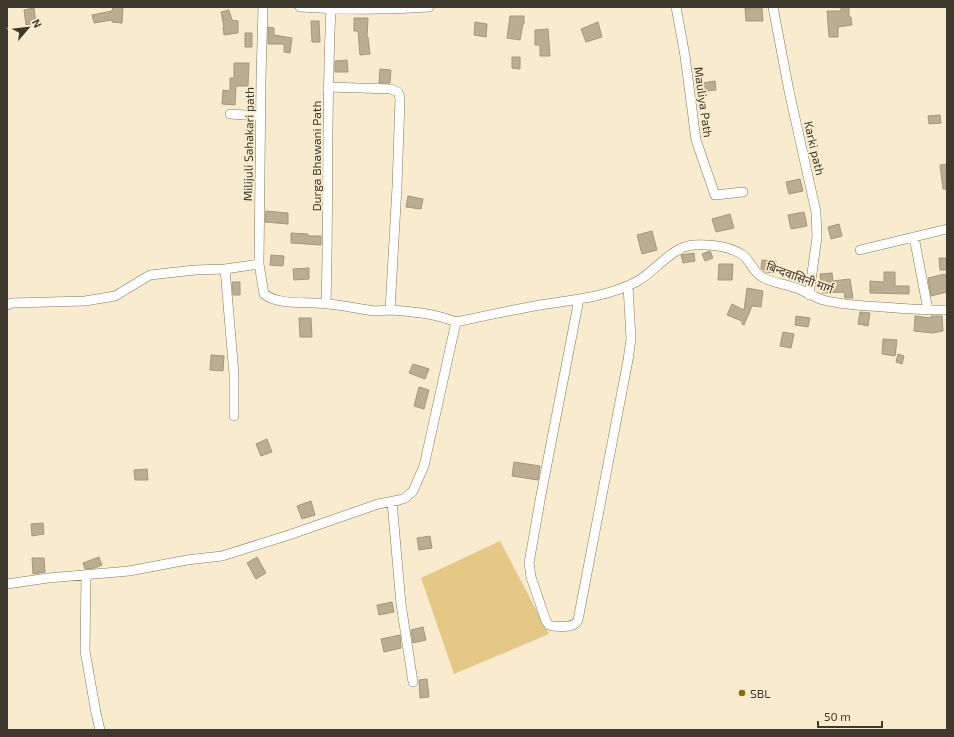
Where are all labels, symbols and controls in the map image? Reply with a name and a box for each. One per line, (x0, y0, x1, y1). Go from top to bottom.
north arrow (8, 8, 48, 48)
text: N (30, 17, 45, 30)
street label: Mauliya Path (692, 66, 716, 138)
street label: Milijuli Sahakari path (240, 87, 257, 201)
street label: Durga Bhawani Path (309, 101, 323, 211)
street label: Karki path (802, 119, 828, 177)
street label: बिन्दवासिनी मार्ग (764, 258, 836, 296)
place label: SBL (750, 686, 770, 700)
marker: SBL (737, 688, 747, 698)
scale bar (818, 703, 882, 729)
text: 50 m (824, 709, 851, 723)

